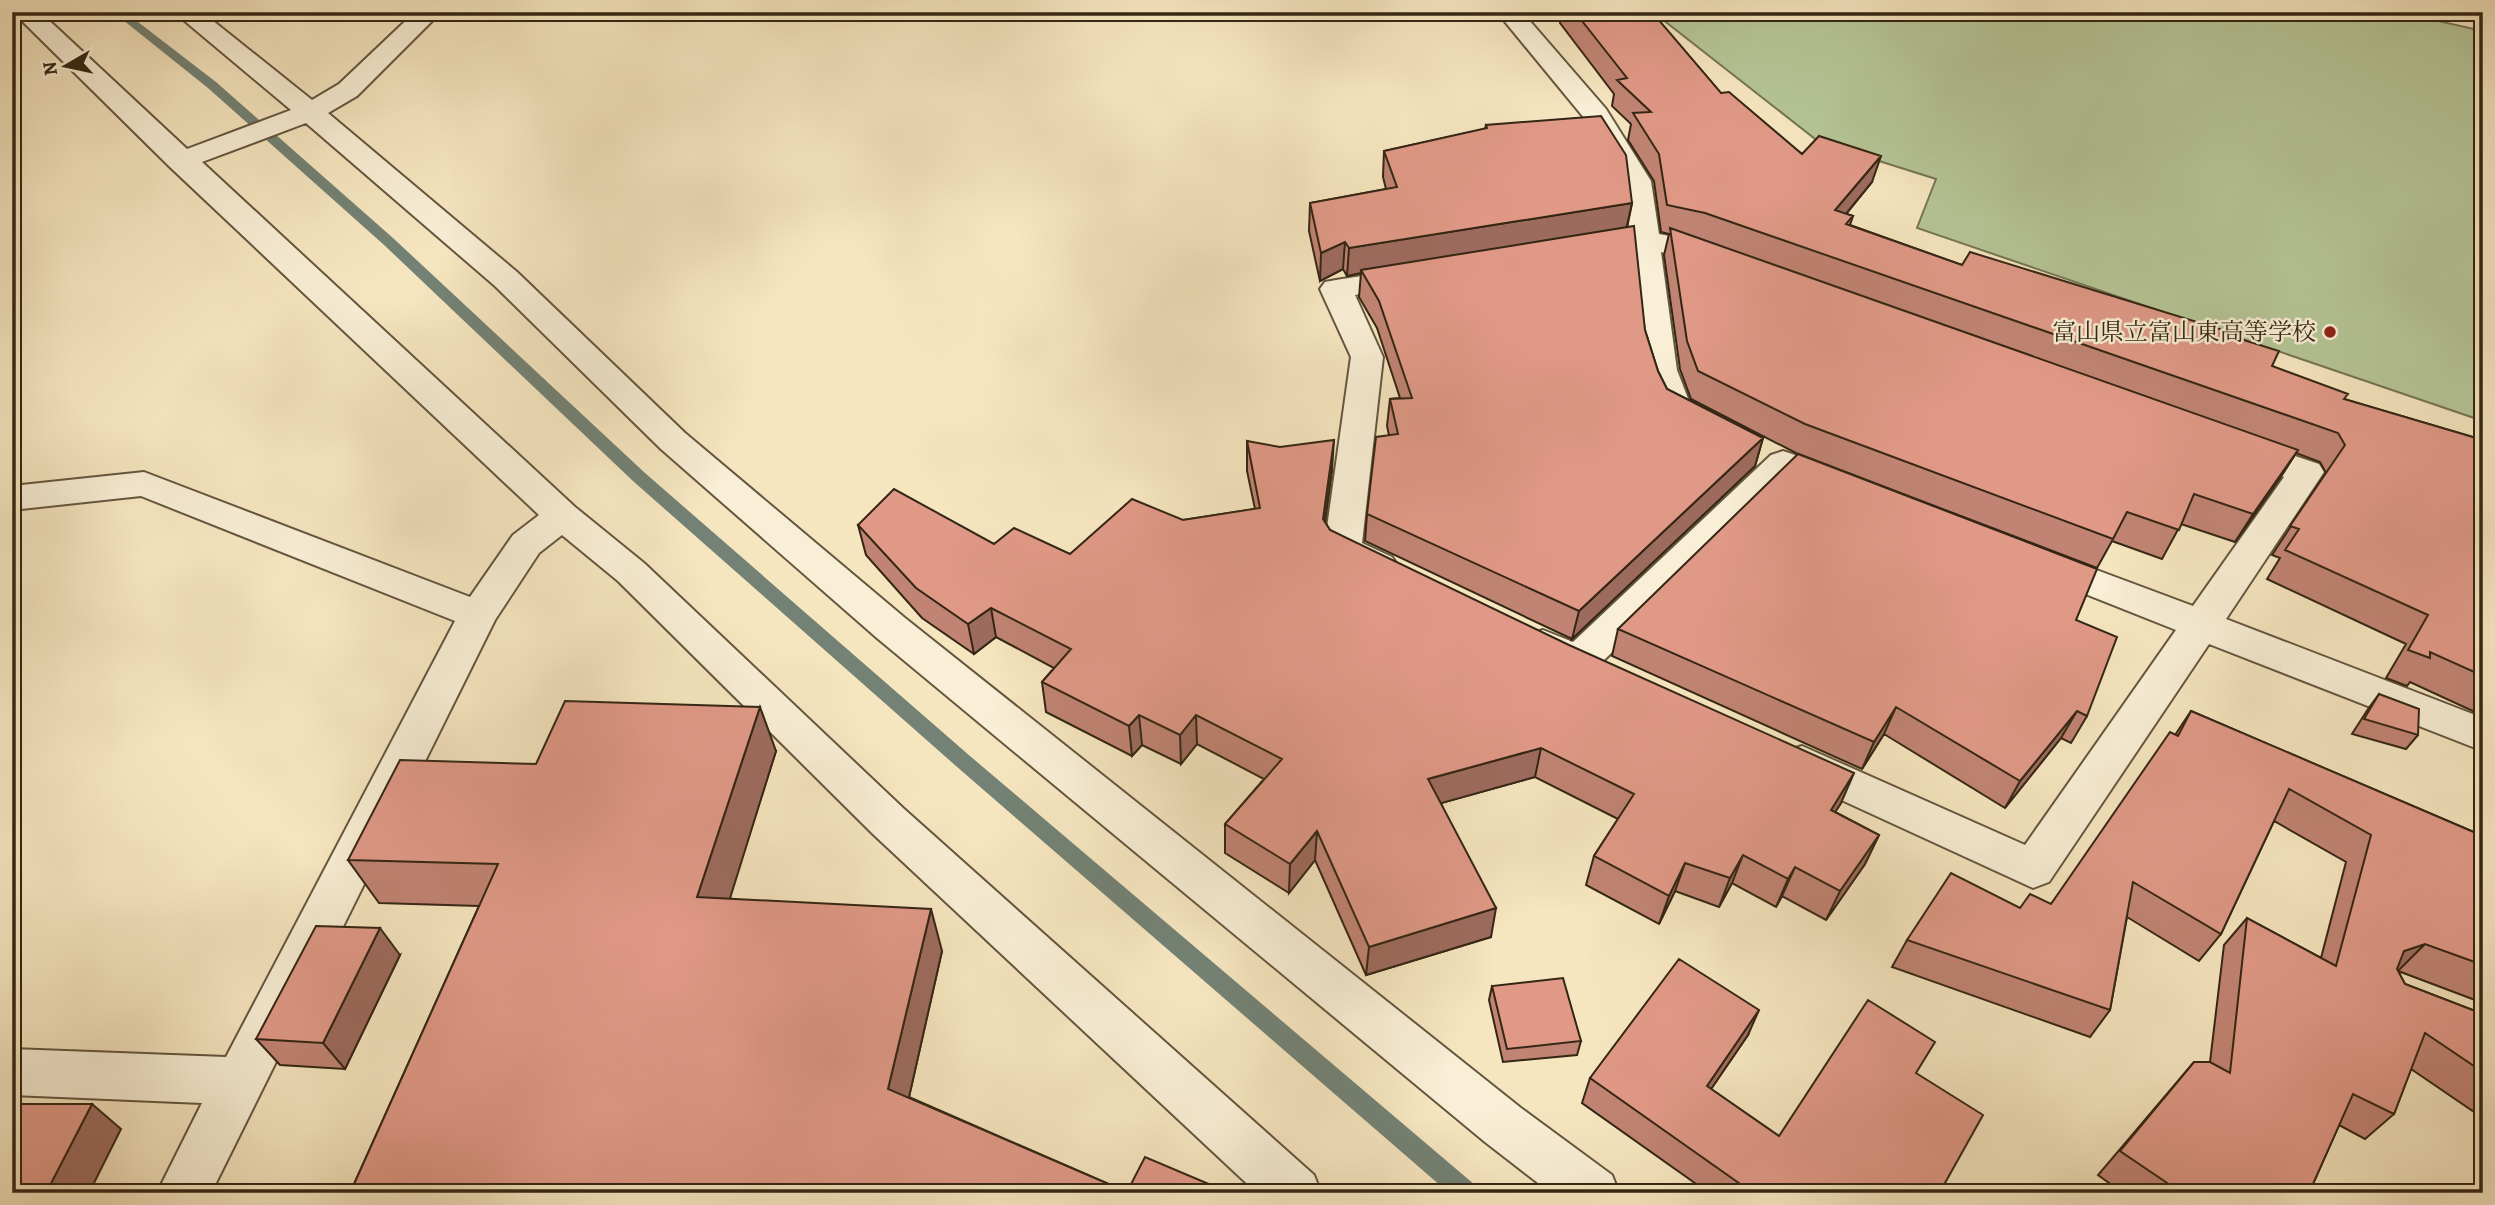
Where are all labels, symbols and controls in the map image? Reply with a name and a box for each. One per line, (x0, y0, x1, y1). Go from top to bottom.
north arrow (32, 32, 102, 102)
text: N (36, 59, 64, 77)
place label: 富山県立富山東高等学校 (2052, 316, 2316, 348)
marker: 富山県立富山東高等学校 (2322, 324, 2338, 340)

